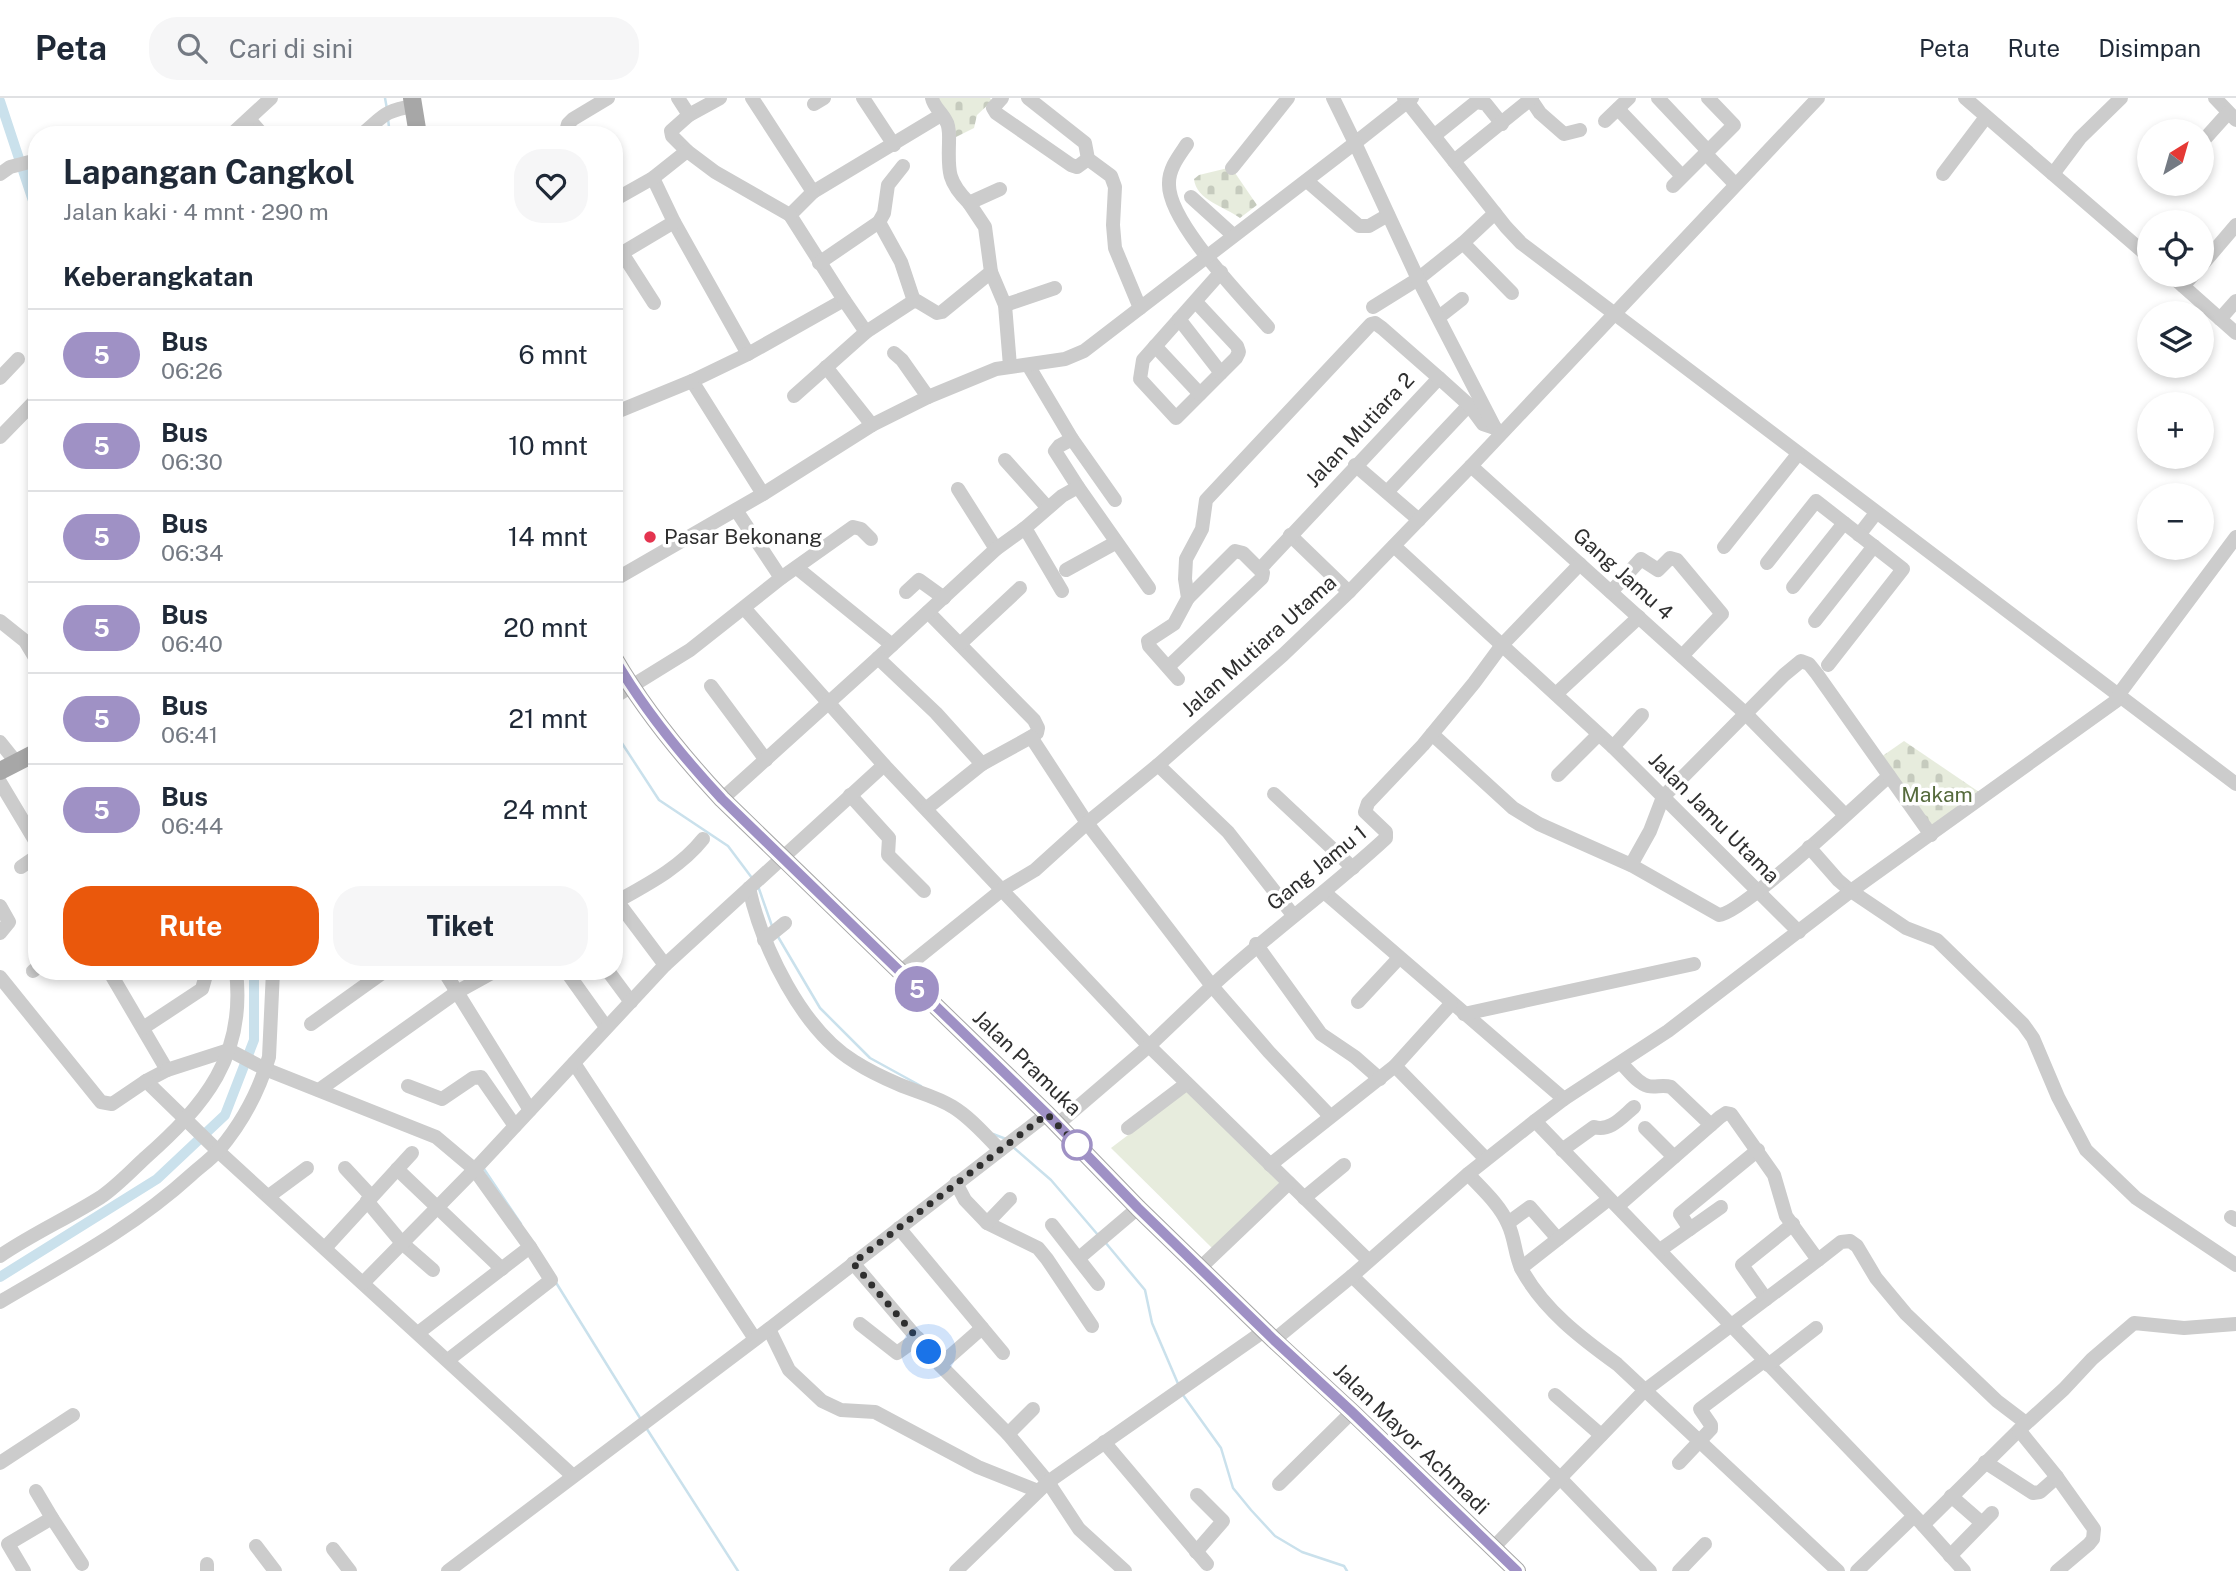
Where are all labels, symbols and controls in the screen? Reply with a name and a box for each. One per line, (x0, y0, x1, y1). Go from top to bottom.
search box (149, 17, 639, 80)
text: Peta (35, 29, 107, 67)
icon: search (173, 29, 211, 67)
text: Cari di sini (229, 33, 353, 64)
text: Peta (1919, 34, 1970, 62)
text: Rute (2008, 34, 2060, 62)
text: Disimpan (2098, 34, 2201, 62)
north arrow (2137, 119, 2214, 196)
map controls (2137, 119, 2214, 560)
button: heart (514, 149, 588, 223)
text: Lapangan Cangkol (63, 153, 355, 191)
text: Jalan kaki · 4 mnt · 290 m (63, 198, 329, 225)
button: locate (2137, 210, 2214, 287)
text: Keberangkatan (63, 261, 253, 292)
button: layers (2137, 301, 2214, 378)
text: Bus (161, 326, 208, 357)
text: 6 mnt (518, 339, 588, 370)
text: 5 (93, 341, 110, 369)
text: 06:26 (161, 357, 223, 384)
street label: Jalan Mutiara 2 (1300, 367, 1419, 492)
button: + (2137, 392, 2214, 469)
text: Bus (161, 417, 208, 448)
text: 10 mnt (508, 430, 588, 461)
text: 5 (93, 432, 110, 460)
text: 06:30 (161, 448, 223, 475)
button: − (2137, 483, 2214, 560)
text: Bus (161, 508, 208, 539)
text: 14 mnt (508, 521, 588, 552)
street label: Gang Jamu 4 (1568, 522, 1678, 625)
text: 5 (93, 523, 110, 551)
place label: Pasar Bekonang (664, 524, 822, 549)
marker: Pasar Bekonang (642, 529, 658, 545)
text: 06:34 (161, 539, 223, 566)
street label: Jalan Mutiara Utama (1176, 570, 1341, 722)
text: Bus (161, 599, 208, 630)
text: 20 mnt (503, 612, 588, 643)
text: 5 (93, 614, 110, 642)
text: 06:40 (161, 630, 223, 657)
text: Bus (161, 690, 208, 721)
text: 21 mnt (509, 703, 588, 734)
text: 5 (93, 705, 110, 733)
text: 06:41 (161, 721, 218, 748)
street label: Jalan Jamu Utama (1644, 747, 1785, 888)
text: Bus (161, 781, 208, 812)
park label: Makam (1901, 782, 1973, 807)
text: 24 mnt (503, 794, 588, 825)
text: 5 (93, 796, 110, 824)
text: 06:44 (161, 812, 223, 839)
street label: Gang Jamu 1 (1262, 820, 1372, 915)
button: Rute (63, 886, 319, 966)
button: Tiket (333, 886, 588, 966)
line badge: 5 (894, 966, 940, 1012)
text: 5 (909, 975, 925, 1003)
street label: Jalan Pramuka (968, 1005, 1087, 1121)
unlabelled marker (1062, 1130, 1092, 1160)
your location (911, 1334, 946, 1369)
street label: Jalan Mayor Achmadi (1328, 1358, 1494, 1519)

